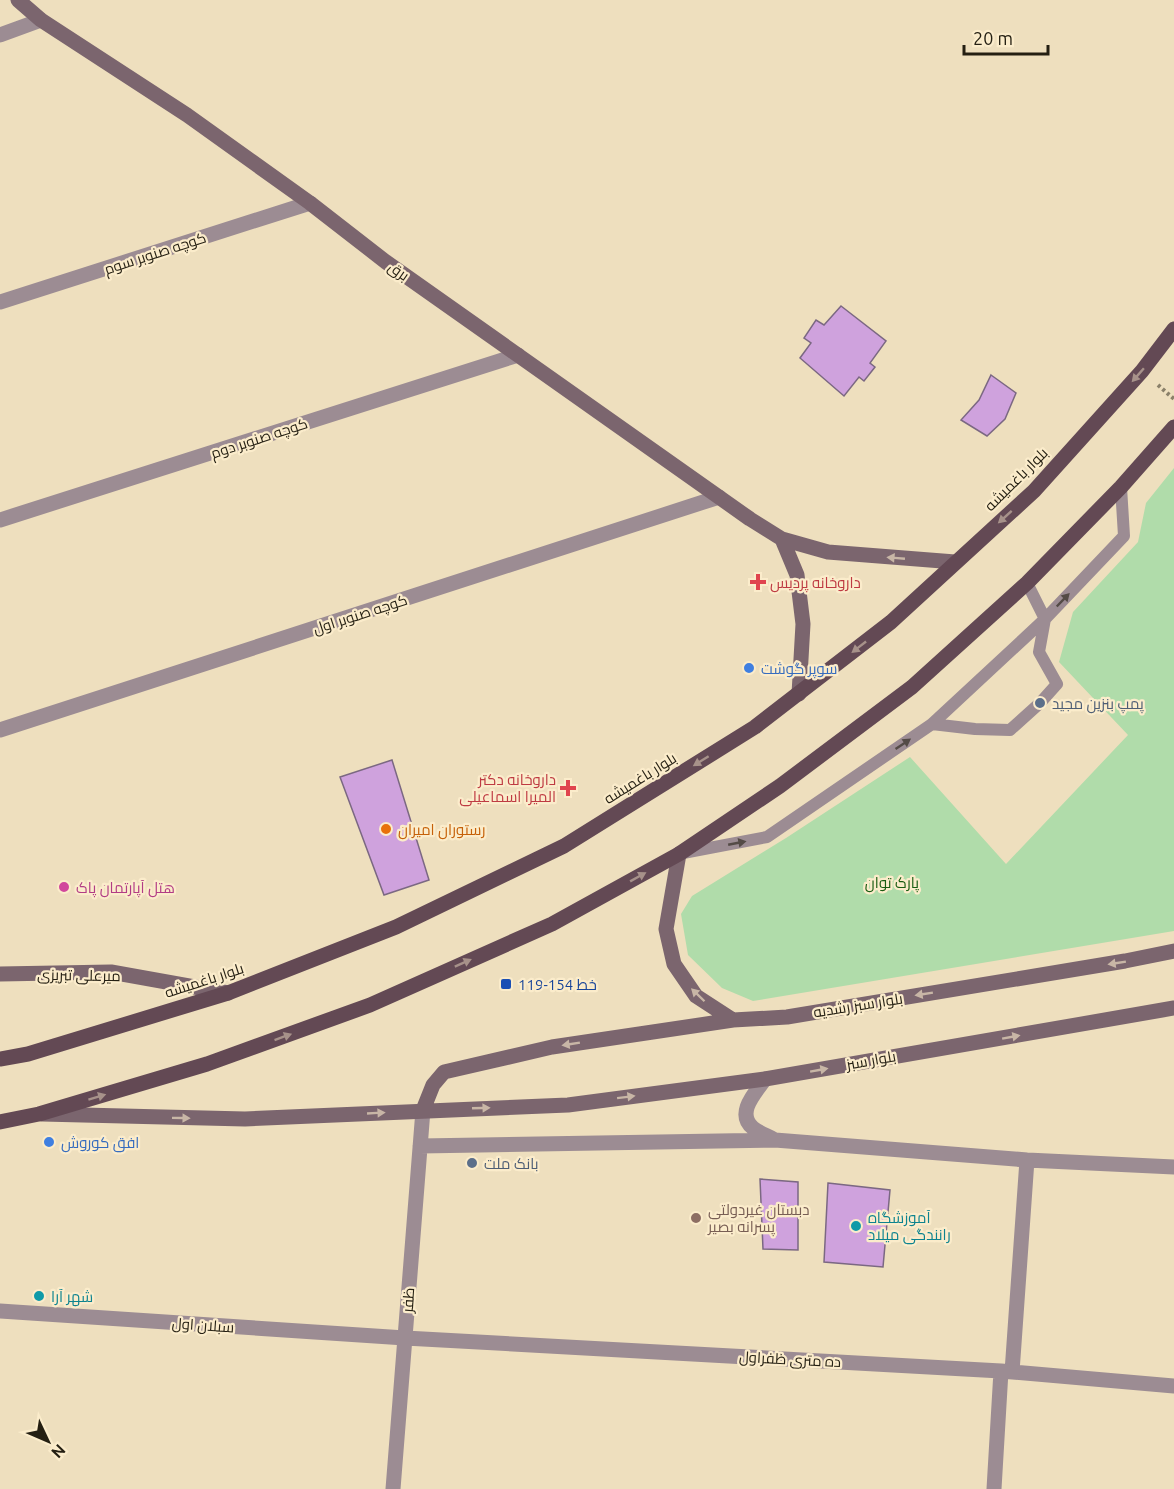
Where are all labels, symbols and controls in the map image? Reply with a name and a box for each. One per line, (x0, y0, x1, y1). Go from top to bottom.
scale bar (964, 18, 1048, 56)
text: 20 m (973, 28, 1013, 48)
street label: کوچه صنوبر سوم (102, 228, 209, 279)
street label: برق (384, 258, 413, 286)
one-way arrow (1132, 367, 1145, 382)
street label: کوچه صنوبر دوم (209, 414, 310, 464)
street label: بلوار باغمیشه (981, 444, 1052, 515)
one-way arrow (998, 510, 1013, 523)
one-way arrow (887, 553, 906, 562)
place label: داروخانه پردیس (770, 574, 861, 593)
marker: داروخانه پردیس (751, 575, 765, 589)
street label: کوچه صنوبر اول (311, 591, 410, 639)
one-way arrow (1056, 592, 1070, 607)
one-way arrow (852, 640, 867, 652)
place label: سوپر گوشت (761, 660, 837, 679)
marker: سوپر گوشت (742, 661, 756, 675)
place label: پمپ بنزین مجید (1052, 695, 1144, 714)
marker: پمپ بنزین مجید (1033, 696, 1047, 710)
one-way arrow (894, 738, 910, 750)
street label: بلوار باغمیشه (601, 749, 680, 808)
one-way arrow (693, 755, 709, 766)
place label: داروخانه دکتر المیرا اسماعیلی (459, 771, 556, 807)
marker: داروخانه دکتر المیرا اسماعیلی (561, 781, 575, 795)
place label: رستوران امیران (398, 821, 485, 840)
marker: رستوران امیران (379, 822, 393, 836)
one-way arrow (727, 838, 746, 847)
one-way arrow (630, 872, 647, 882)
park label: پارک توان (865, 874, 919, 893)
place label: هتل آپارتمان پاک (76, 879, 175, 898)
marker: هتل آپارتمان پاک (57, 880, 71, 894)
one-way arrow (1107, 958, 1126, 967)
street label: بلوار باغمیشه (162, 959, 246, 1002)
one-way arrow (455, 959, 472, 968)
street label: میرعلی تبریزی (37, 966, 121, 986)
place label: خط 154-119 (518, 976, 597, 993)
marker: خط 154-119 (499, 977, 513, 991)
one-way arrow (691, 988, 705, 1002)
street label: بلوار سبز رشدیه (812, 990, 904, 1021)
one-way arrow (915, 990, 934, 999)
one-way arrow (274, 1031, 292, 1041)
one-way arrow (1002, 1032, 1021, 1041)
one-way arrow (561, 1040, 580, 1049)
street label: بلوار سبز (844, 1047, 897, 1074)
one-way arrow (809, 1065, 828, 1074)
one-way arrow (88, 1092, 106, 1101)
one-way arrow (616, 1092, 635, 1102)
one-way arrow (472, 1104, 491, 1113)
one-way arrow (366, 1108, 385, 1117)
one-way arrow (172, 1113, 191, 1123)
place label: افق کوروش (61, 1134, 139, 1153)
marker: افق کوروش (42, 1135, 56, 1149)
place label: بانک ملت (484, 1155, 539, 1172)
marker: بانک ملت (465, 1156, 479, 1170)
place label: دبستان غیردولتی پسرانه بصیر (707, 1201, 809, 1237)
place label: آموزشگاه رانندگی میلاد (868, 1209, 951, 1245)
marker: دبستان غیردولتی پسرانه بصیر (689, 1211, 703, 1225)
marker: آموزشگاه رانندگی میلاد (849, 1219, 863, 1233)
street label: ظفر (399, 1287, 418, 1314)
place label: شهر آرا (51, 1288, 93, 1307)
marker: شهر آرا (32, 1289, 46, 1303)
street label: سبلان اول (171, 1314, 235, 1338)
street label: ده متری ظفراول (738, 1348, 842, 1372)
north arrow (18, 1411, 78, 1471)
text: N (48, 1441, 69, 1462)

